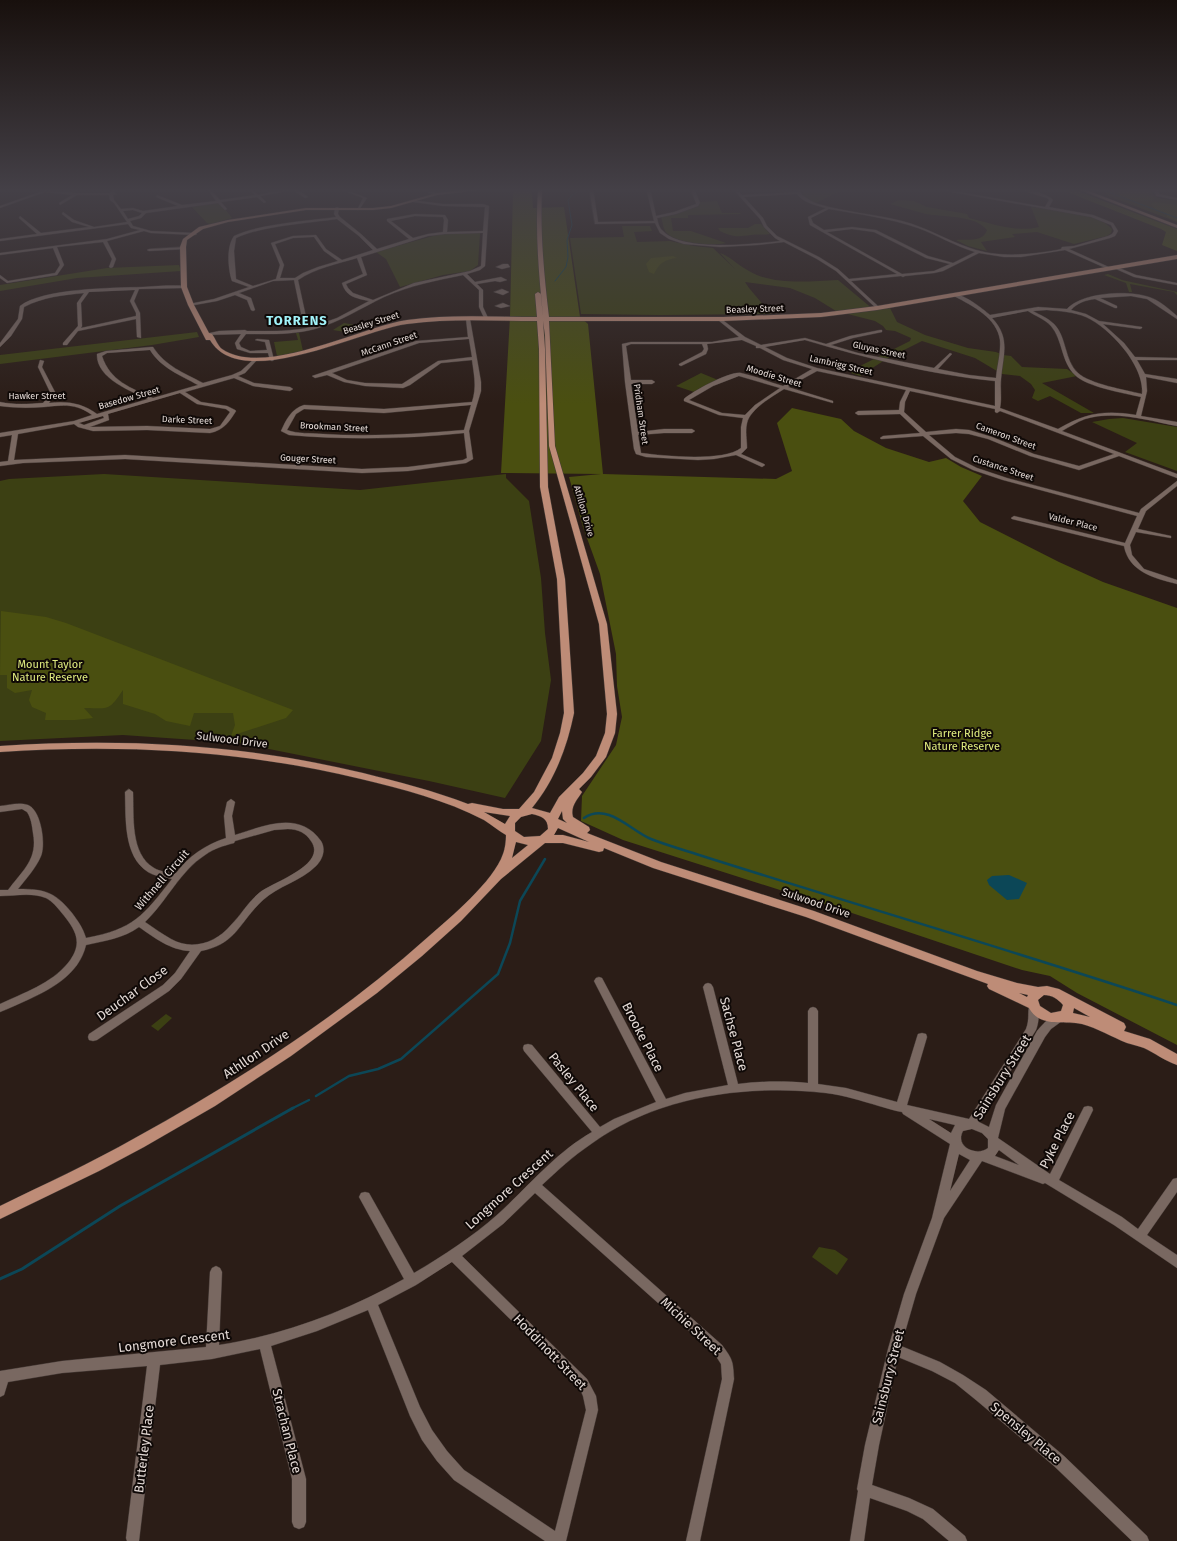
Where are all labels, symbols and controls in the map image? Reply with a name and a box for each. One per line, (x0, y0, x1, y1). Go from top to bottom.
street label: Beasley Street (726, 303, 785, 315)
street label: Beasley Street (342, 310, 401, 336)
district label: TORRENS (266, 313, 328, 328)
street label: McCann Street (360, 330, 419, 358)
street label: Gluyas Street (852, 340, 907, 361)
street label: Lambrigg Street (808, 353, 874, 377)
street label: Moodie Street (745, 363, 803, 389)
street label: Pridham Street (632, 383, 650, 446)
street label: Basedow Street (97, 384, 162, 412)
street label: Hawker Street (8, 391, 66, 401)
street label: Darke Street (162, 414, 213, 426)
street label: Brookman Street (300, 420, 369, 434)
street label: Cameron Street (975, 421, 1038, 452)
street label: Gouger Street (280, 453, 337, 465)
street label: Custance Street (971, 453, 1035, 483)
street label: Athllon Drive (572, 484, 596, 538)
street label: Valder Place (1048, 511, 1098, 533)
park label: Mount Taylor Nature Reserve (12, 658, 88, 684)
park label: Farrer Ridge Nature Reserve (924, 727, 1000, 753)
street label: Sulwood Drive (196, 729, 268, 751)
street label: Withnell Circuit (132, 847, 192, 913)
street label: Sulwood Drive (780, 885, 852, 921)
street label: Deuchar Close (94, 962, 170, 1024)
street label: Sachse Place (717, 995, 751, 1073)
street label: Brooke Place (619, 1000, 667, 1074)
street label: Athllon Drive (220, 1026, 292, 1082)
street label: Sainsbury Street (970, 1032, 1034, 1122)
street label: Pasley Place (546, 1049, 602, 1115)
street label: Pyke Place (1036, 1109, 1078, 1171)
street label: Longmore Crescent (462, 1146, 556, 1232)
street label: Michie Street (658, 1294, 725, 1358)
street label: Hoddinott Street (510, 1311, 590, 1393)
street label: Longmore Crescent (117, 1327, 231, 1355)
street label: Sainsbury Street (869, 1328, 907, 1426)
street label: Strachan Place (269, 1387, 305, 1475)
street label: Spensley Place (988, 1399, 1064, 1467)
street label: Butterley Place (131, 1404, 157, 1494)

